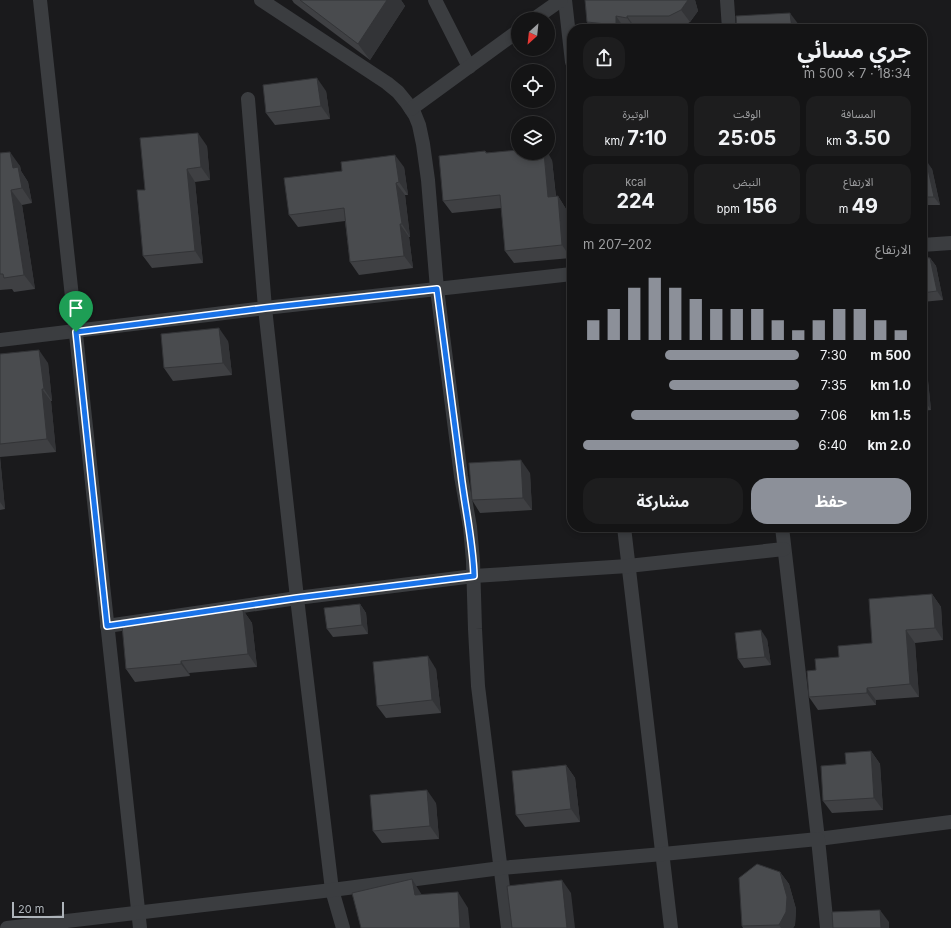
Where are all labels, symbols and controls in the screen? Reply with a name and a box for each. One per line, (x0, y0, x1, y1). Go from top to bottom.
north arrow (511, 12, 555, 56)
map controls (511, 12, 555, 160)
button: share (583, 37, 625, 79)
text: جري مسائي (797, 37, 911, 63)
button: locate (511, 64, 555, 108)
text: 18:34 · 7 × 500 m (804, 65, 911, 81)
text: الوتيرة (622, 107, 649, 121)
text: الوقت (733, 107, 761, 121)
text: المسافة (841, 107, 876, 121)
button: layers (511, 116, 555, 160)
text: 7:10 (627, 126, 667, 150)
text: 25:05 (718, 126, 776, 150)
text: 3.50 (845, 126, 890, 150)
text: /km (604, 134, 627, 148)
text: km (826, 134, 845, 148)
text: kcal (625, 175, 646, 189)
text: النبض (733, 175, 761, 189)
text: الارتفاع (843, 175, 873, 189)
text: 224 (616, 189, 655, 213)
text: 156 (743, 194, 777, 218)
text: 49 (851, 194, 878, 218)
text: bpm (717, 202, 743, 216)
text: m (839, 202, 851, 216)
text: 202–207 m (583, 236, 652, 252)
text: الارتفاع (875, 241, 911, 257)
pin (59, 291, 93, 332)
icon: arrive (65, 297, 87, 319)
text: 7:30 (820, 347, 847, 363)
text: 500 m (870, 347, 911, 363)
text: 7:35 (820, 377, 847, 393)
text: 1.0 km (870, 377, 911, 393)
text: 7:06 (820, 407, 847, 423)
text: 1.5 km (870, 407, 911, 423)
text: 6:40 (819, 437, 847, 453)
text: 2.0 km (868, 437, 911, 453)
button: مشاركة (583, 478, 743, 524)
button: حفظ (751, 478, 911, 524)
scale bar (12, 900, 64, 919)
text: 20 m (18, 902, 44, 916)

